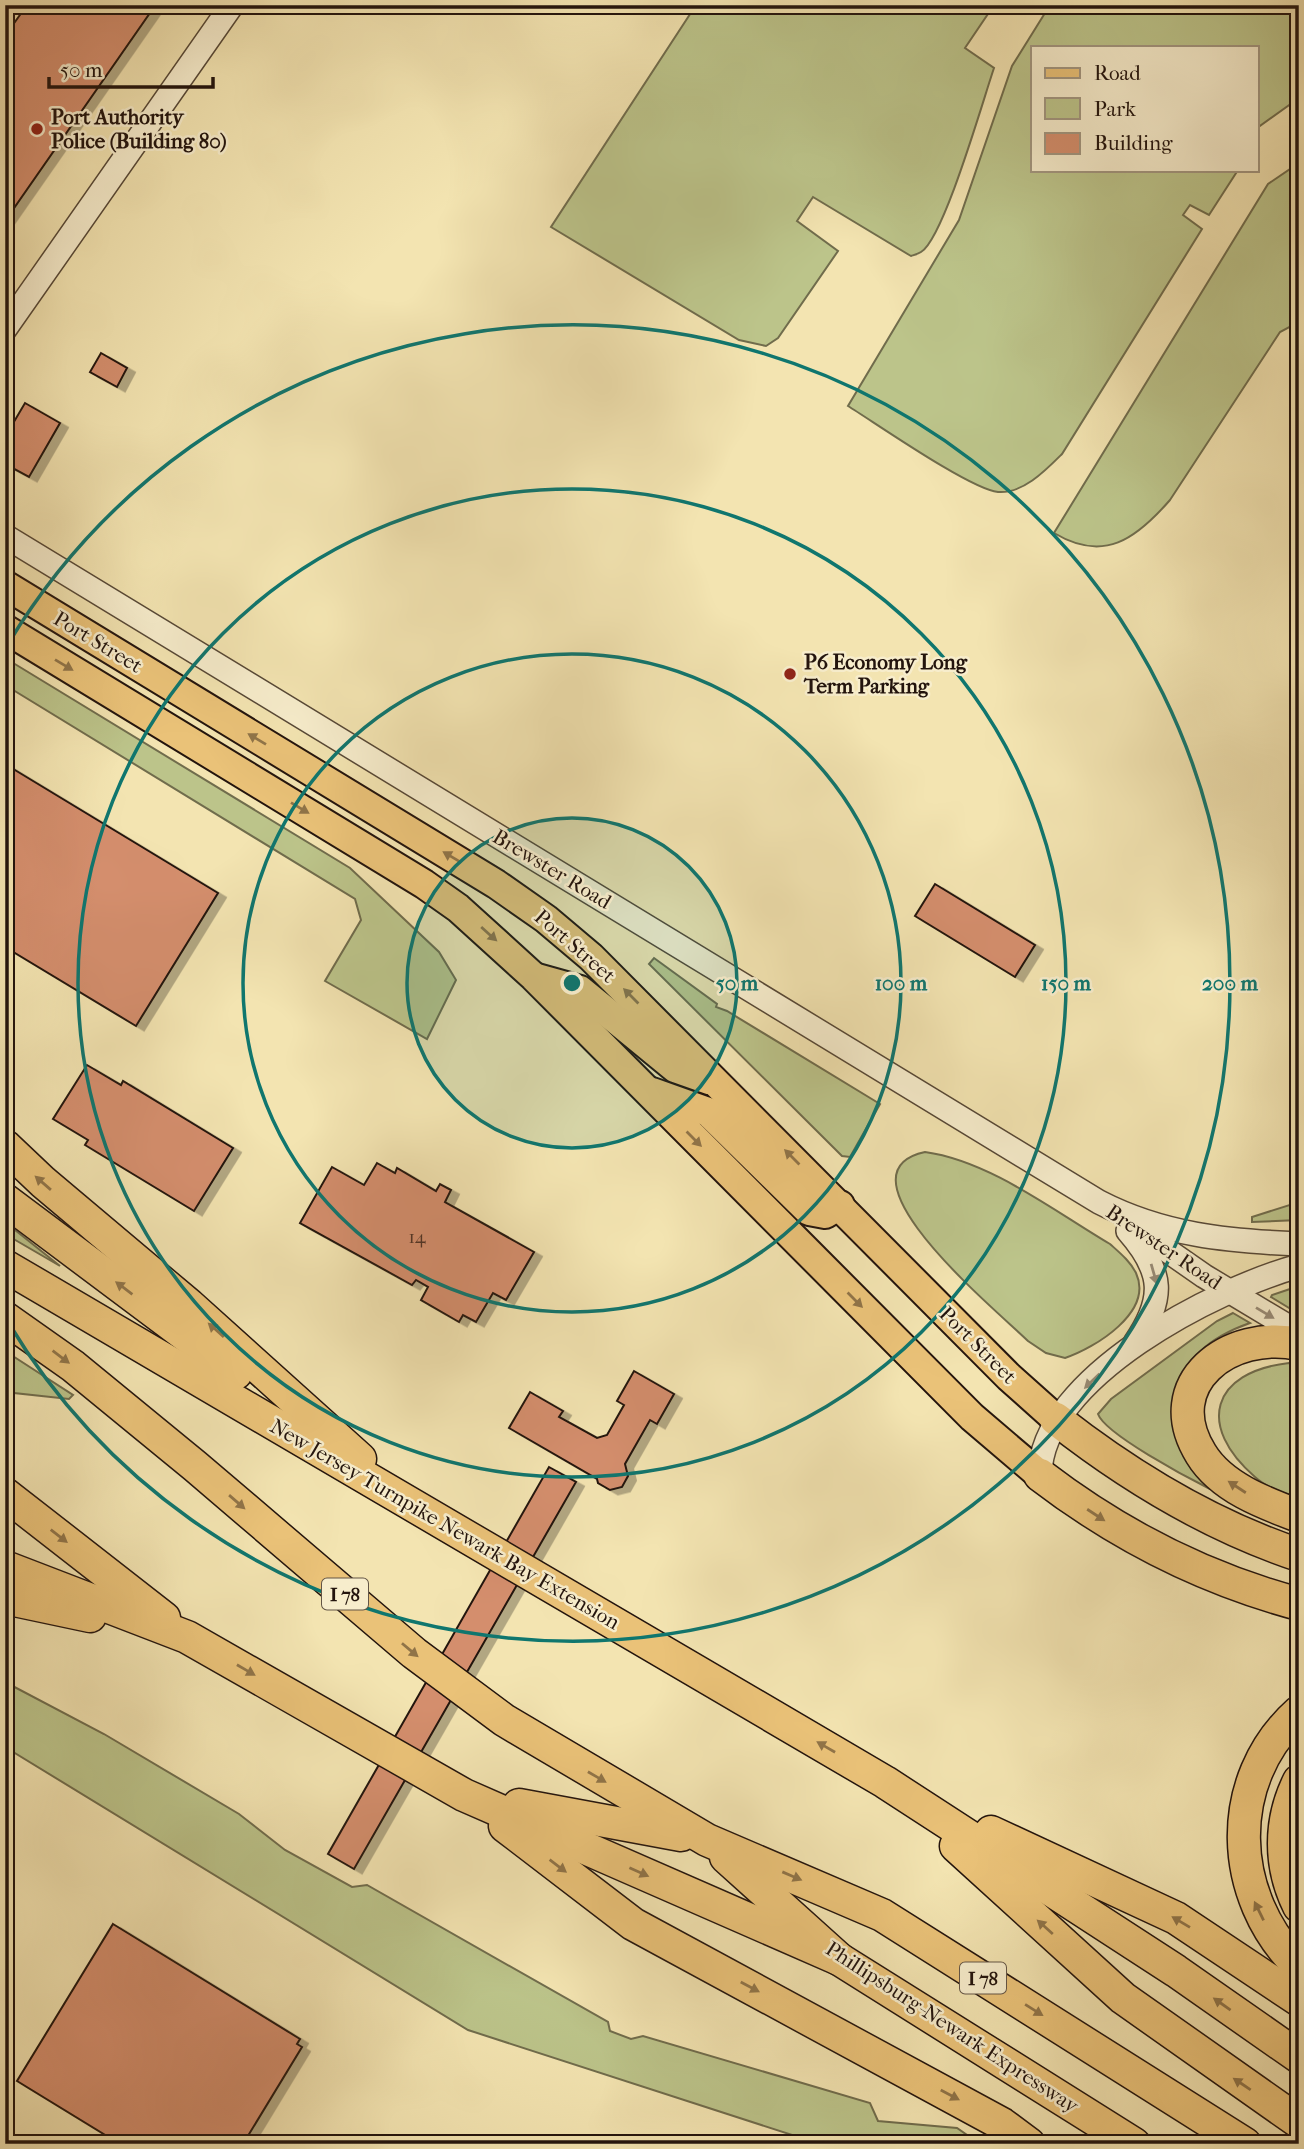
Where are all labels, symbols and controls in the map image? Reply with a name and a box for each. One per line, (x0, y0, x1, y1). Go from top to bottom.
scale bar (49, 46, 214, 90)
legend (1031, 46, 1258, 172)
text: 50 m (60, 58, 103, 82)
text: Road (1094, 61, 1141, 85)
text: Park (1094, 97, 1136, 121)
place label: Port Authority Police (Building 80) (51, 105, 227, 153)
marker: Port Authority Police (Building 80) (29, 121, 45, 137)
text: Building (1094, 131, 1173, 155)
street label: Port Street (49, 606, 147, 678)
place label: P6 Economy Long Term Parking (803, 650, 968, 698)
one-way arrow (54, 658, 73, 671)
marker: P6 Economy Long Term Parking (782, 666, 798, 682)
one-way arrow (248, 732, 267, 745)
one-way arrow (291, 802, 310, 814)
street label: Brewster Road (488, 824, 616, 914)
one-way arrow (442, 851, 461, 863)
street label: Port Street (530, 904, 621, 988)
one-way arrow (480, 926, 497, 942)
centre of rings (560, 971, 584, 995)
text: 50 m (716, 971, 759, 995)
text: 100 m (875, 971, 928, 995)
text: 150 m (1041, 971, 1092, 995)
text: 200 m (1202, 971, 1259, 995)
one-way arrow (622, 988, 639, 1005)
one-way arrow (686, 1130, 702, 1147)
one-way arrow (784, 1149, 800, 1166)
one-way arrow (35, 1176, 52, 1191)
street label: Brewster Road (1102, 1200, 1227, 1295)
house number: 14 (408, 1227, 426, 1248)
one-way arrow (1149, 1263, 1160, 1285)
one-way arrow (115, 1282, 133, 1296)
one-way arrow (846, 1291, 862, 1308)
street label: Port Street (934, 1301, 1022, 1389)
one-way arrow (1255, 1306, 1274, 1319)
one-way arrow (208, 1323, 225, 1338)
one-way arrow (52, 1350, 70, 1364)
one-way arrow (1083, 1373, 1100, 1390)
street label: New Jersey Turnpike Newark Bay Extension (266, 1414, 624, 1634)
one-way arrow (1227, 1481, 1247, 1494)
one-way arrow (228, 1494, 245, 1509)
one-way arrow (1086, 1508, 1105, 1521)
one-way arrow (50, 1528, 68, 1543)
road number: I 78 (322, 1578, 368, 1610)
one-way arrow (400, 1642, 418, 1657)
one-way arrow (236, 1664, 256, 1676)
one-way arrow (816, 1742, 836, 1754)
one-way arrow (588, 1771, 607, 1783)
one-way arrow (548, 1859, 566, 1874)
one-way arrow (629, 1866, 649, 1878)
one-way arrow (782, 1871, 803, 1882)
one-way arrow (1253, 1901, 1265, 1921)
one-way arrow (1171, 1916, 1190, 1928)
one-way arrow (1037, 1920, 1054, 1936)
street label: Phillipsburg-Newark Expressway (821, 1936, 1084, 2118)
road number: I 78 (960, 1962, 1006, 1994)
one-way arrow (740, 1981, 760, 1993)
one-way arrow (1213, 1997, 1231, 2011)
one-way arrow (1024, 2003, 1043, 2016)
one-way arrow (1232, 2077, 1252, 2090)
one-way arrow (940, 2089, 960, 2101)

